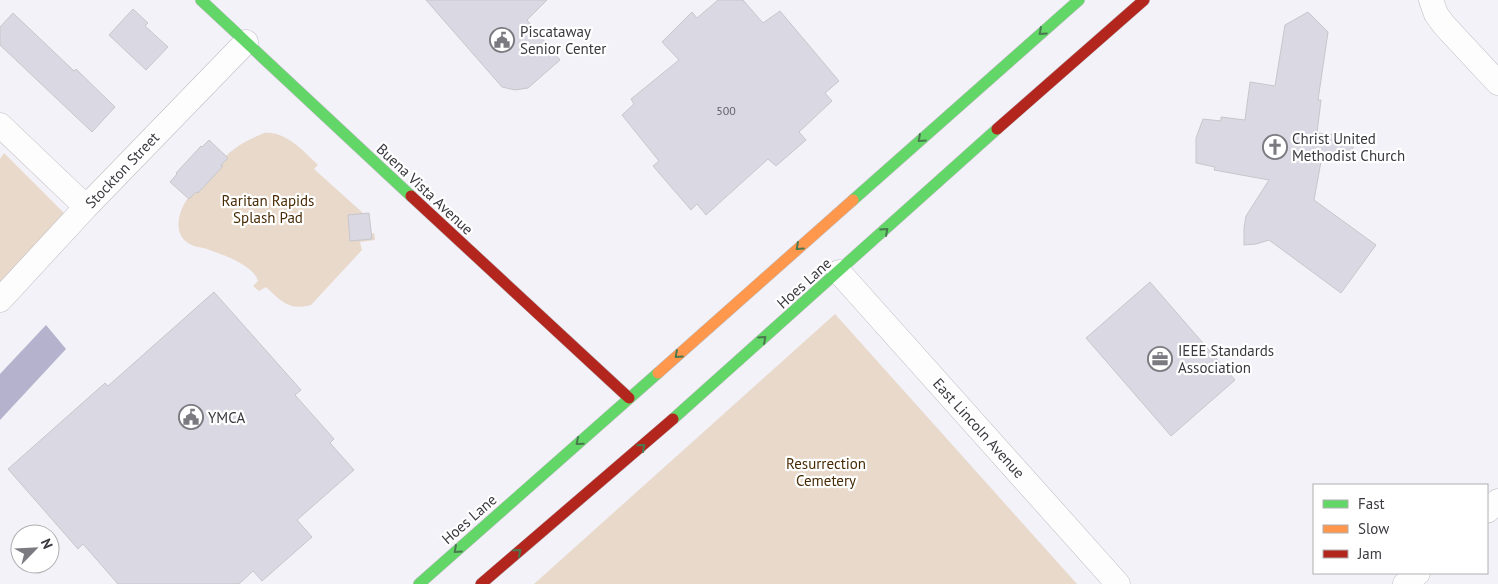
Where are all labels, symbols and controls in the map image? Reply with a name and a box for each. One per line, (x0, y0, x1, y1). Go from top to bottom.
place label: Piscataway Senior Center (520, 22, 606, 58)
one-way arrow (1039, 26, 1048, 35)
public building icon: Piscataway Senior Center (489, 27, 515, 53)
house number: 500 (716, 103, 736, 118)
street label: Stockton Street (81, 128, 163, 212)
place label: Christ United Methodist Church (1292, 129, 1405, 165)
one-way arrow (917, 134, 926, 143)
church icon: Christ United Methodist Church (1262, 134, 1288, 160)
street label: Buena Vista Avenue (373, 139, 477, 239)
park label: Raritan Rapids Splash Pad (222, 191, 314, 227)
one-way arrow (879, 228, 888, 237)
one-way arrow (796, 242, 805, 251)
street label: Hoes Lane (773, 254, 835, 312)
one-way arrow (758, 336, 767, 345)
place label: IEEE Standards Association (1178, 341, 1274, 377)
office icon: IEEE Standards Association (1147, 346, 1173, 372)
one-way arrow (674, 349, 683, 358)
street label: East Lincoln Avenue (929, 374, 1029, 482)
public building icon: YMCA (178, 404, 204, 430)
place label: YMCA (208, 408, 245, 427)
one-way arrow (576, 436, 585, 445)
one-way arrow (636, 443, 645, 452)
park label: Resurrection Cemetery (786, 454, 866, 490)
legend (1313, 484, 1488, 574)
street label: Hoes Lane (438, 490, 500, 548)
text: Fast (1358, 494, 1385, 513)
text: Slow (1358, 519, 1389, 538)
north arrow (10, 524, 60, 574)
text: N (37, 536, 57, 552)
one-way arrow (454, 544, 463, 553)
text: Jam (1357, 544, 1382, 563)
one-way arrow (512, 550, 521, 558)

